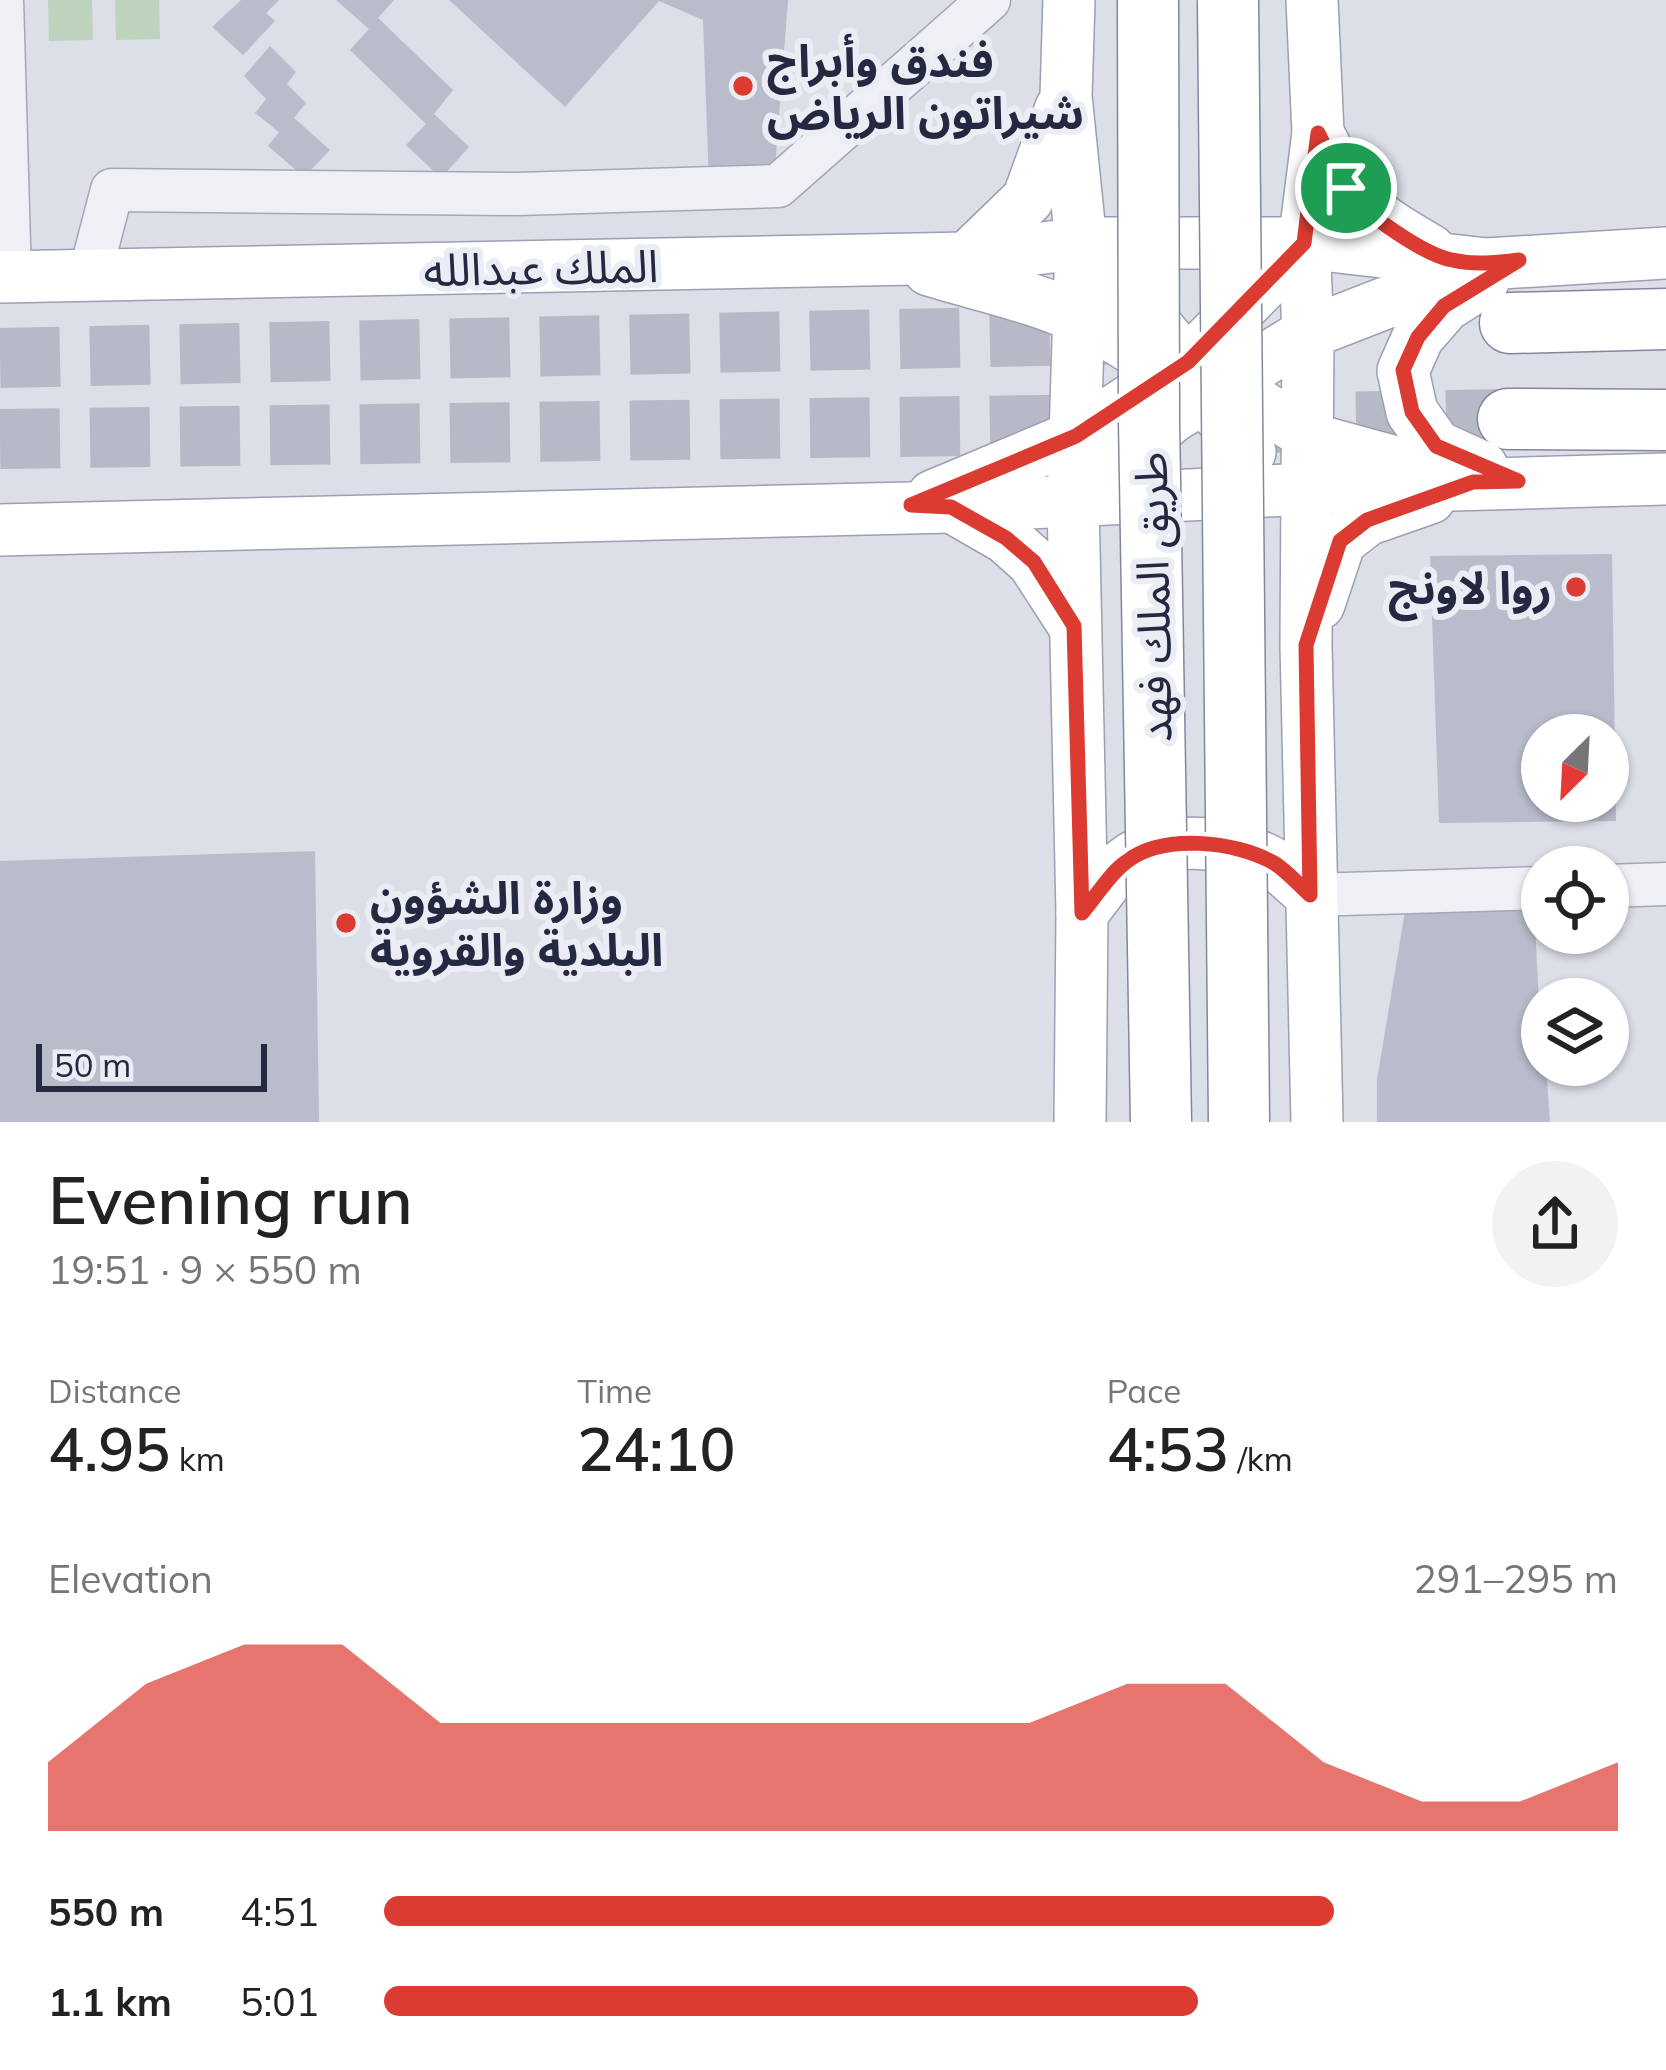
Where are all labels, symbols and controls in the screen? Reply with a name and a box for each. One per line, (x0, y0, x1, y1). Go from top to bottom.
place label: فندق وأبراج شيراتون الرياض (767, 32, 1084, 140)
marker: فندق وأبراج شيراتون الرياض (730, 73, 756, 99)
pin (1295, 137, 1397, 239)
icon: arrive (1313, 155, 1379, 221)
street label: الملك عبدالله (423, 237, 659, 297)
street label: طريق الملك فهد (1121, 451, 1184, 743)
place label: روا لاونج (1388, 559, 1552, 622)
marker: روا لاونج (1563, 574, 1589, 600)
north arrow (1521, 714, 1629, 822)
map controls (1521, 714, 1629, 1086)
button: locate (1521, 846, 1629, 954)
place label: وزارة الشؤون البلدية والقروية (370, 869, 663, 977)
marker: وزارة الشؤون البلدية والقروية (333, 910, 359, 936)
button: layers (1521, 978, 1629, 1086)
scale bar (36, 1038, 267, 1091)
text: 50 m (54, 1044, 131, 1085)
text: Evening run (48, 1158, 413, 1241)
button: share (1492, 1161, 1618, 1287)
text: 19:51 · 9 × 550 m (48, 1245, 362, 1294)
text: Distance (48, 1370, 181, 1411)
text: Time (577, 1370, 652, 1411)
text: Pace (1107, 1370, 1181, 1411)
text: 4.95 (48, 1411, 170, 1486)
text: 24:10 (577, 1411, 736, 1486)
text: 4:53 (1107, 1411, 1229, 1486)
text: km (170, 1438, 225, 1479)
text: /km (1229, 1438, 1293, 1479)
text: Elevation (48, 1554, 213, 1603)
text: 291–295 m (1413, 1554, 1618, 1603)
text: 550 m (48, 1887, 164, 1936)
text: 4:51 (240, 1887, 319, 1936)
text: 1.1 km (48, 1977, 172, 2026)
text: 5:01 (240, 1977, 319, 2026)

